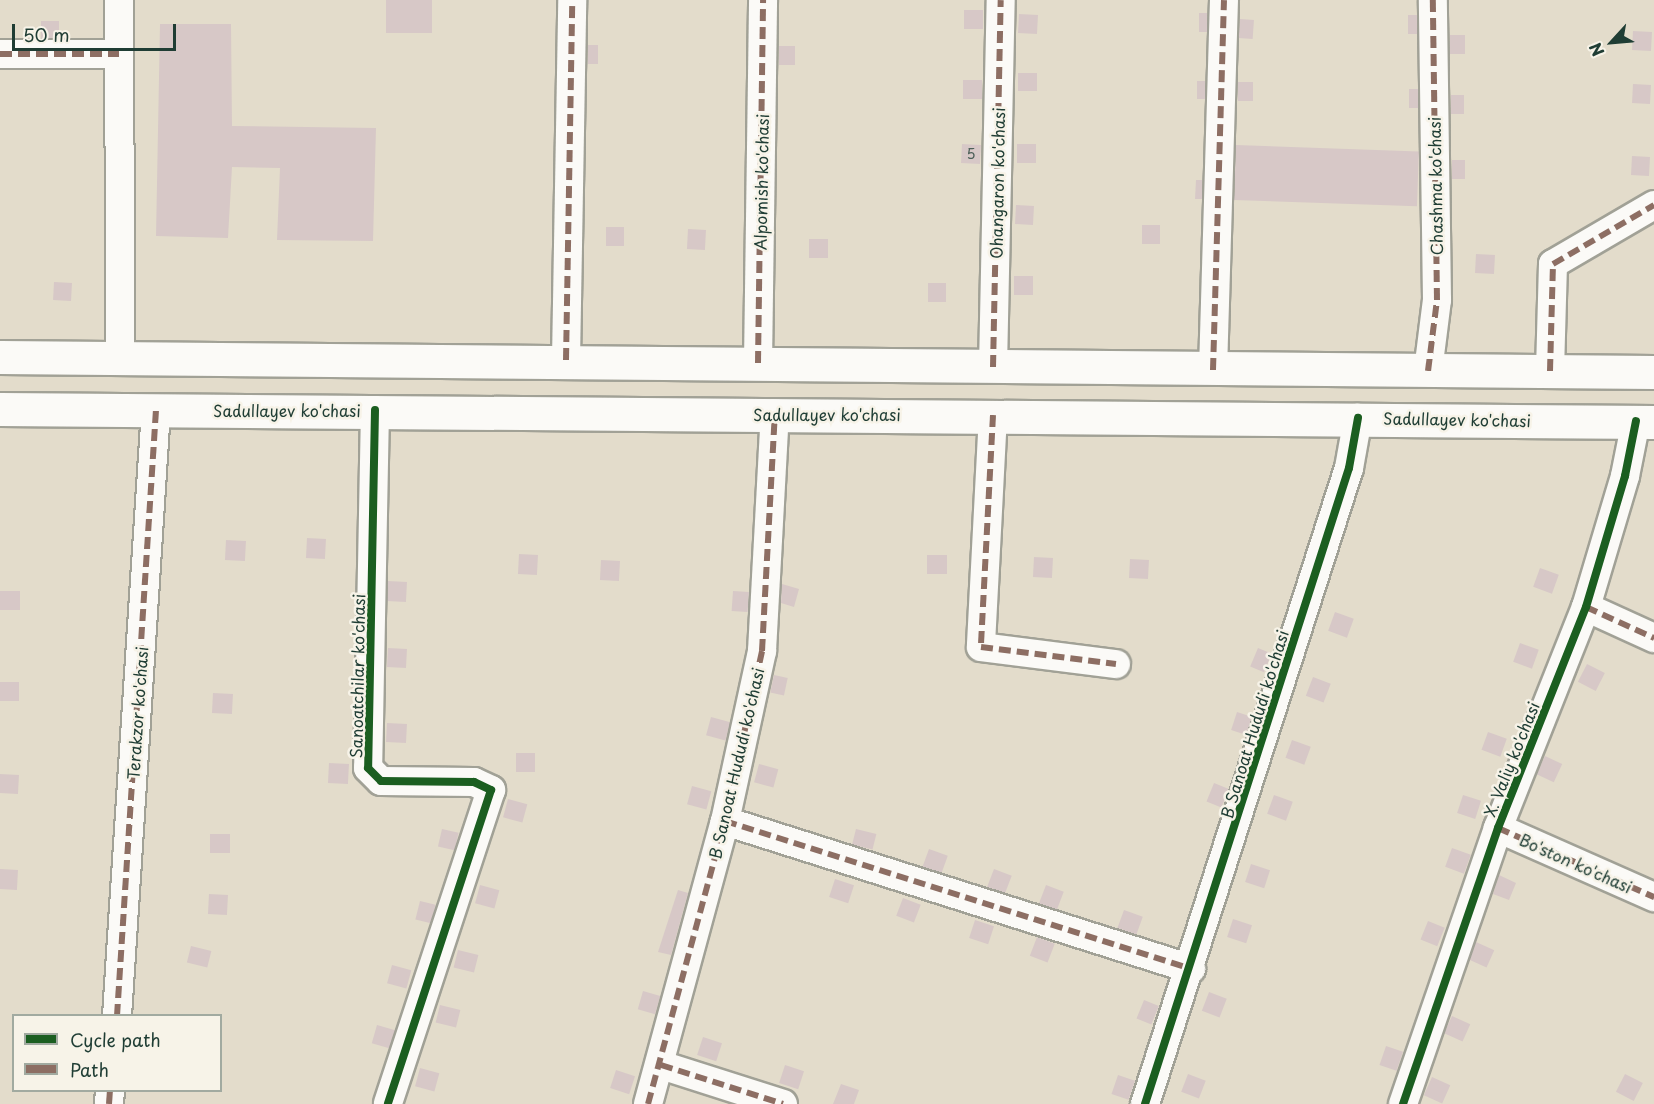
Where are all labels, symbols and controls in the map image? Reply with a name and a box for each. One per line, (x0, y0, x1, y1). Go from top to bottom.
scale bar (15, 12, 178, 50)
north arrow (1582, 12, 1642, 72)
text: 50 m (23, 21, 70, 48)
text: N (1582, 39, 1609, 61)
street label: Ohangaron ko'chasi (986, 107, 1008, 259)
street label: Alpomish ko'chasi (750, 114, 772, 250)
street label: Chashma ko'chasi (1424, 116, 1446, 256)
house number: 5 (966, 146, 976, 162)
street label: Sadullayev ko'chasi (213, 400, 361, 420)
street label: Sadullayev ko'chasi (753, 404, 901, 424)
street label: Sadullayev ko'chasi (1383, 408, 1531, 430)
street label: Sanoatchilar ko'chasi (346, 594, 368, 758)
street label: B Sanoat Hududi ko'chasi (1216, 627, 1292, 821)
street label: Terakzor ko'chasi (123, 646, 151, 780)
street label: B Sanoat Hududi ko'chasi (705, 665, 767, 861)
street label: X. Valiy ko'chasi (1479, 698, 1543, 820)
street label: Bo'ston ko'chasi (1517, 830, 1635, 896)
legend (12, 1014, 222, 1092)
text: Cycle path (70, 1026, 161, 1053)
text: Path (70, 1056, 109, 1083)

